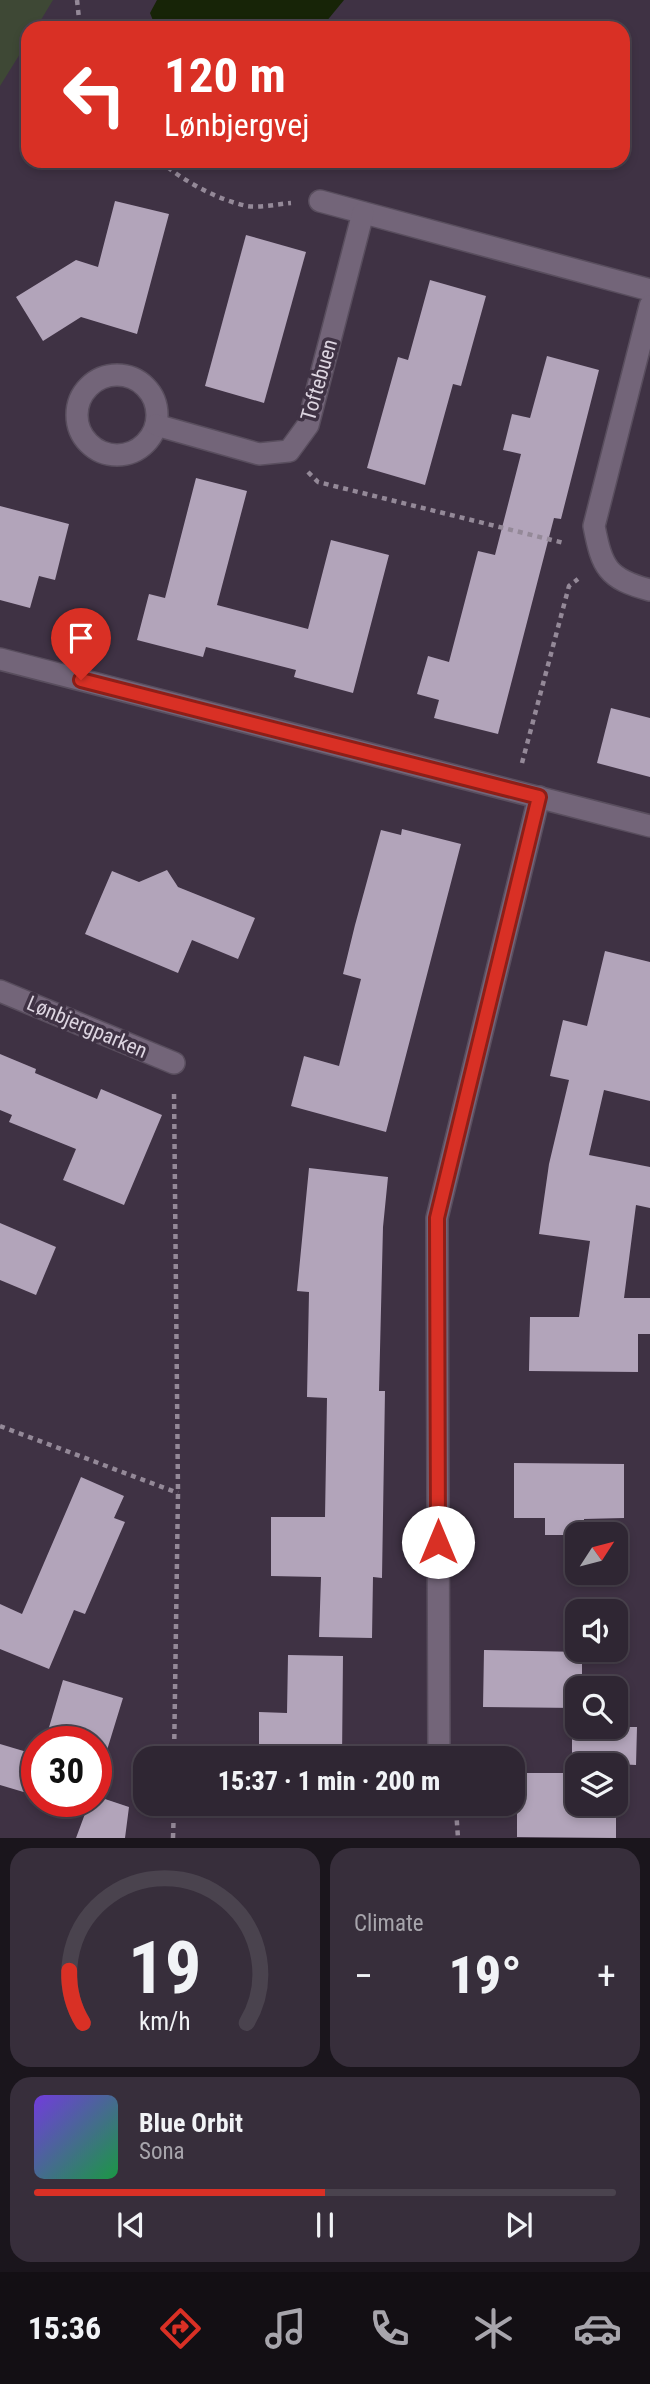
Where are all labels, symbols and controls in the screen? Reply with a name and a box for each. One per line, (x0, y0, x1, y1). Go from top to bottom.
text: 120 m (164, 47, 286, 104)
icon: left (49, 49, 140, 140)
text: Lønbjergvej (164, 106, 310, 144)
street label: Toftebuen (296, 336, 342, 424)
pin (51, 608, 111, 680)
icon: arrive (62, 619, 100, 657)
street label: Lønbjergparken (23, 991, 151, 1063)
position arrow (401, 1505, 475, 1579)
north arrow (565, 1522, 628, 1586)
map controls (565, 1522, 628, 1816)
button: sound (565, 1599, 628, 1662)
button: search (565, 1676, 628, 1739)
speed limit sign: 30 (21, 1726, 112, 1817)
button: layers (565, 1753, 628, 1816)
text: 15:37 · 1 min · 200 m (218, 1766, 440, 1796)
text: Climate (354, 1910, 424, 1937)
text: 19 (128, 1926, 202, 2012)
text: 19° (448, 1945, 522, 2006)
text: − (354, 1954, 373, 1998)
text: + (597, 1954, 616, 1998)
text: km/h (139, 2007, 191, 2036)
text: Blue Orbit (139, 2108, 243, 2138)
text: Sona (139, 2138, 185, 2165)
icon: previous (112, 2206, 150, 2244)
icon: pause (306, 2206, 344, 2244)
icon: next (500, 2206, 538, 2244)
icon: directions (156, 2304, 205, 2353)
icon: music (261, 2304, 310, 2353)
icon: phone (365, 2304, 414, 2353)
icon: climate (469, 2304, 518, 2353)
icon: car (573, 2304, 622, 2353)
text: 15:36 (28, 2309, 101, 2347)

